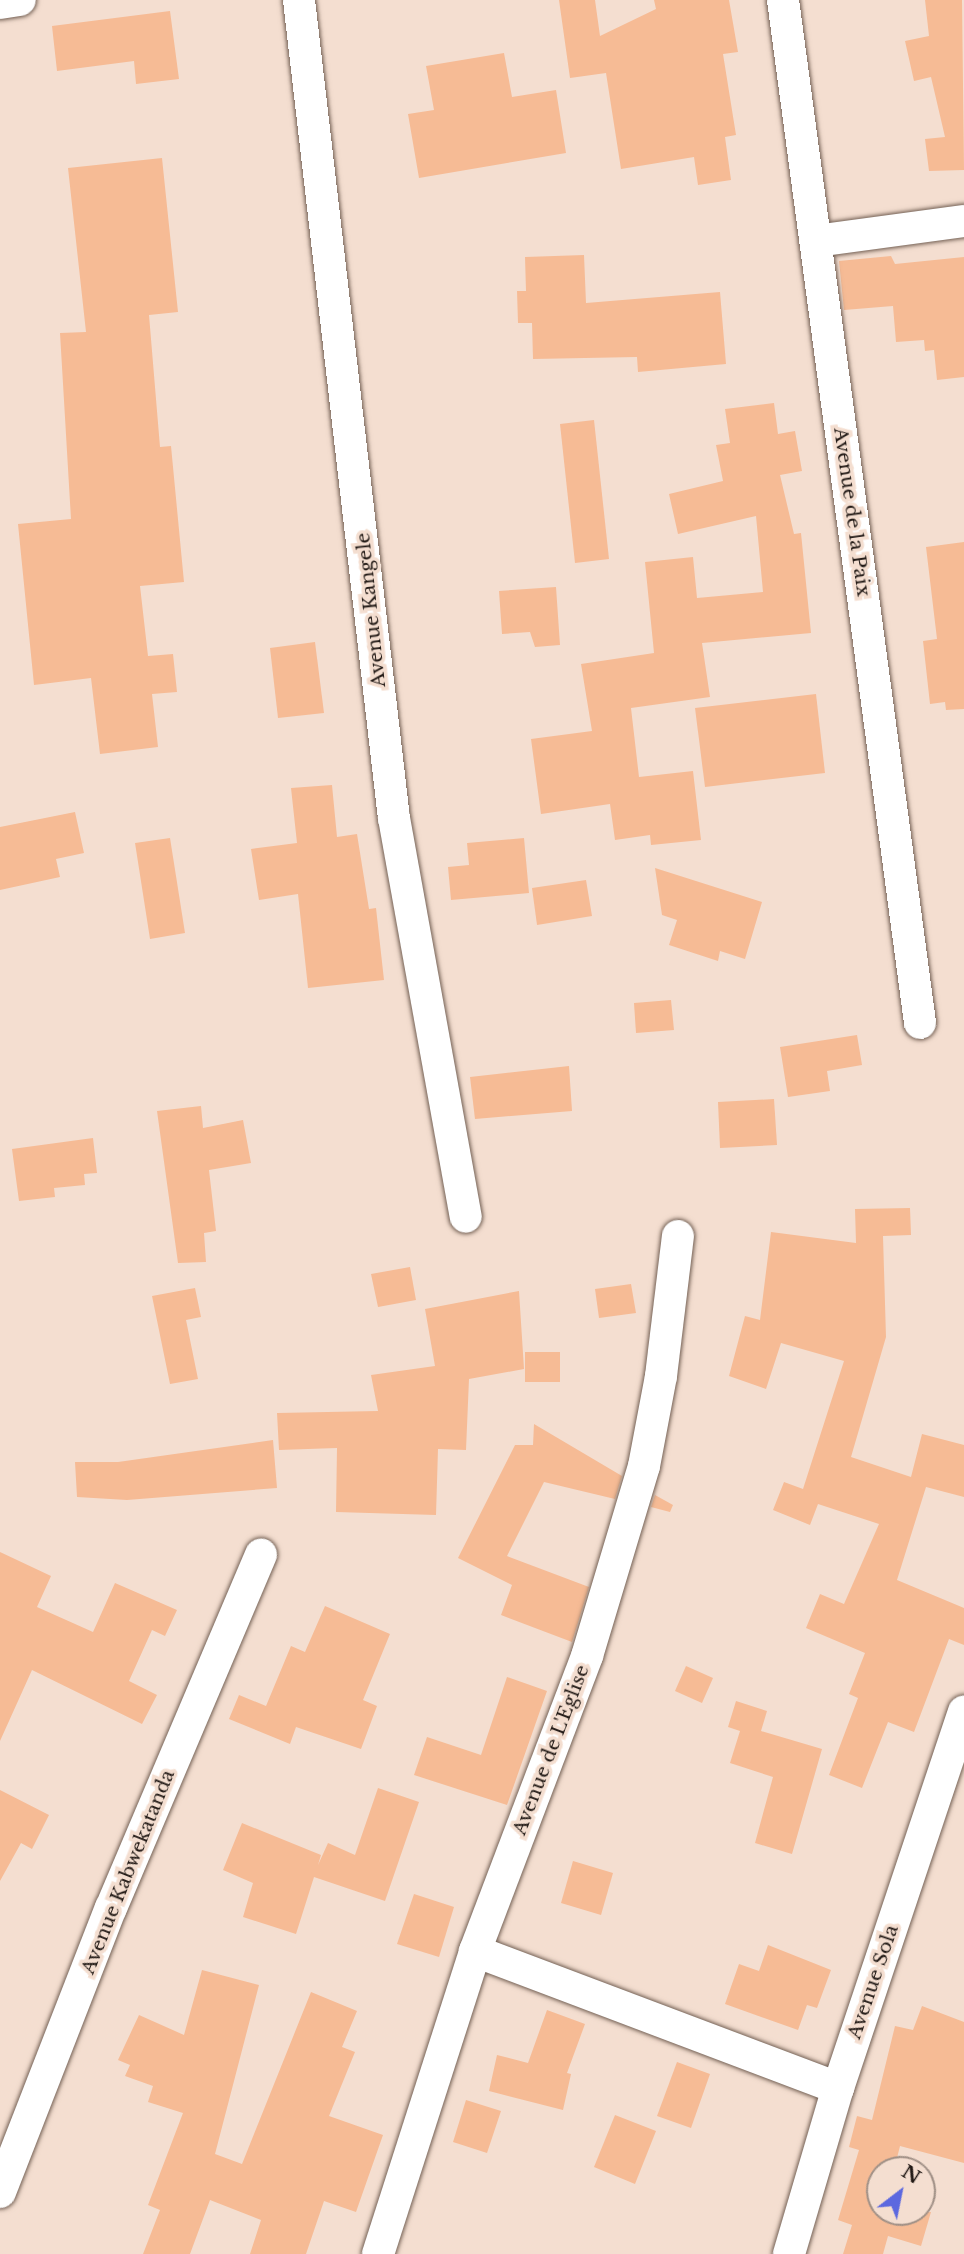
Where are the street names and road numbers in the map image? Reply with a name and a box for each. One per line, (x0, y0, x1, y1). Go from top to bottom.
street label: Avenue de la Paix (829, 426, 875, 598)
street label: Avenue Kangele (352, 532, 390, 688)
street label: Avenue de L'Eglise (508, 1662, 594, 1838)
street label: Avenue Kabwekatanda (77, 1767, 179, 1977)
street label: Avenue Sola (843, 1922, 903, 2042)

